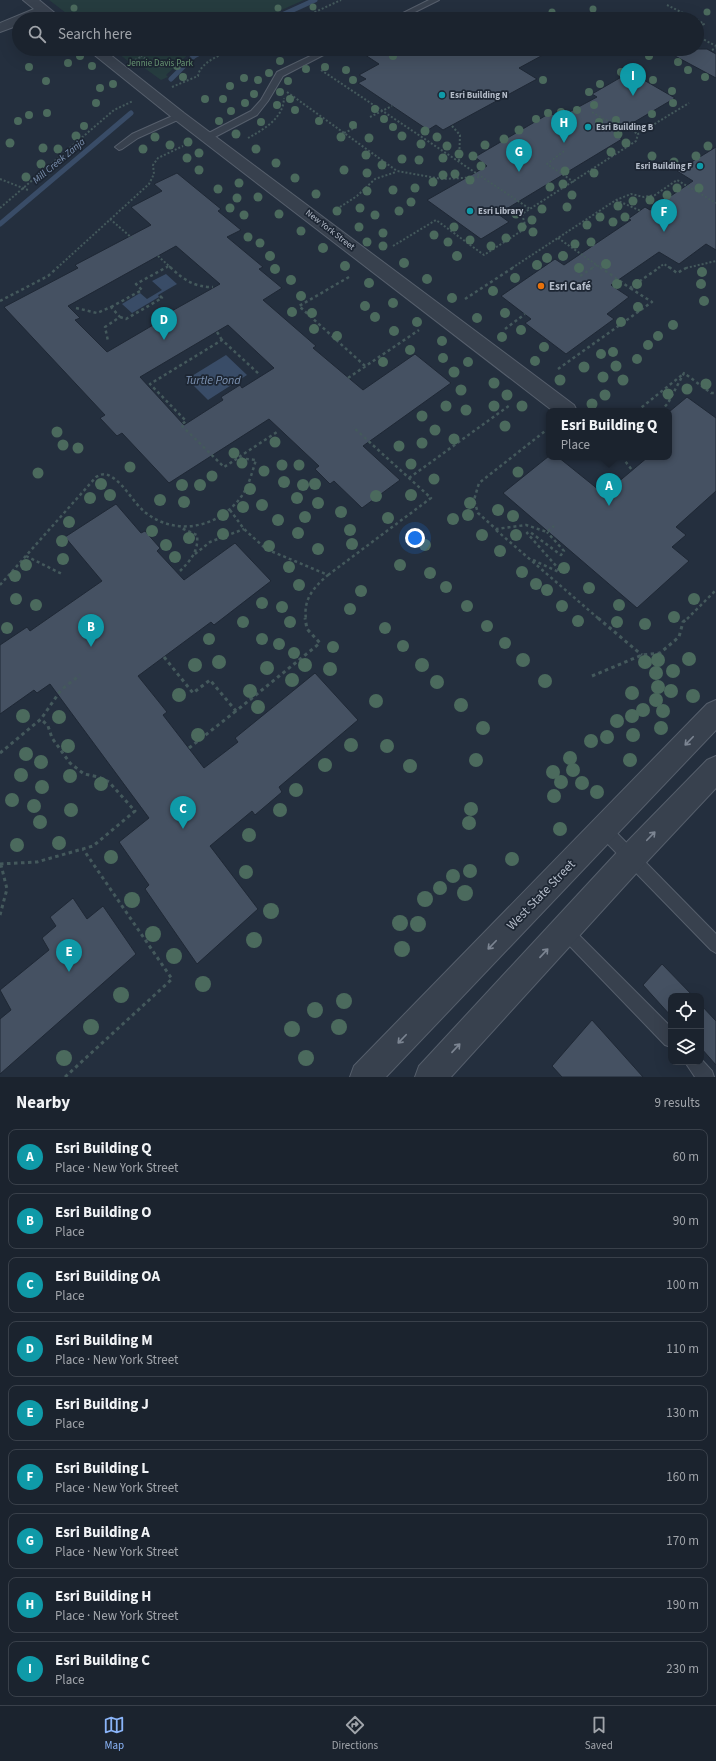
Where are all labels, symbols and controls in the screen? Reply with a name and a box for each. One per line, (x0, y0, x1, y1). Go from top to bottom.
search box (12, 12, 704, 56)
icon: search (26, 23, 48, 45)
text: Search here (58, 24, 132, 45)
park label: Jennie Davis Park (127, 57, 194, 70)
pin: I (620, 63, 646, 96)
place label: Esri Building N (450, 89, 508, 102)
marker: Esri Building N (437, 90, 447, 100)
pin: H (551, 110, 577, 143)
place label: Esri Building B (596, 121, 654, 134)
marker: Esri Building B (583, 122, 593, 132)
water label: Mill Creek Zanja (30, 134, 89, 187)
pin: G (506, 139, 532, 172)
place label: Esri Building F (635, 160, 692, 173)
marker: Esri Building F (695, 161, 705, 171)
pin: F (651, 199, 677, 232)
place label: Esri Library (478, 205, 524, 218)
marker: Esri Library (465, 206, 475, 216)
street label: New York Street (303, 207, 357, 253)
place label: Esri Café (549, 279, 591, 294)
marker: Esri Café (536, 281, 546, 291)
pin: D (151, 307, 177, 340)
water label: Turtle Pond (185, 372, 241, 389)
popup (546, 408, 672, 460)
text: Esri Building Q (561, 415, 657, 436)
text: Place (561, 436, 590, 454)
pin: A (596, 473, 622, 506)
your location (405, 528, 425, 548)
pin: B (78, 614, 104, 647)
one-way arrow (684, 736, 694, 746)
pin: C (170, 796, 196, 829)
one-way arrow (647, 831, 656, 841)
street label: West State Street (503, 855, 580, 934)
pin: E (56, 939, 82, 972)
one-way arrow (487, 940, 497, 950)
one-way arrow (540, 947, 549, 958)
map controls (668, 993, 704, 1065)
button: locate (668, 993, 704, 1029)
button: layers (668, 1029, 704, 1065)
one-way arrow (397, 1034, 407, 1044)
one-way arrow (452, 1043, 461, 1053)
text: Nearby (16, 1091, 70, 1115)
text: 9 results (655, 1094, 700, 1112)
text: Esri Building Q (55, 1138, 152, 1159)
text: A (26, 1148, 34, 1166)
text: 60 m (673, 1148, 699, 1166)
text: Place · New York Street (55, 1159, 178, 1177)
text: Esri Building O (55, 1202, 152, 1223)
text: B (26, 1212, 34, 1230)
text: 90 m (673, 1212, 699, 1230)
text: Place (55, 1223, 84, 1241)
text: Esri Building OA (55, 1266, 160, 1287)
text: C (26, 1276, 34, 1294)
text: 100 m (666, 1276, 699, 1294)
text: Place (55, 1287, 84, 1305)
text: Esri Building M (55, 1330, 153, 1351)
text: D (26, 1340, 34, 1358)
text: 110 m (666, 1340, 699, 1358)
text: Place · New York Street (55, 1351, 178, 1369)
text: Esri Building J (55, 1394, 149, 1415)
text: E (26, 1404, 34, 1422)
text: 130 m (666, 1404, 699, 1422)
text: Place (55, 1415, 84, 1433)
text: Esri Building L (55, 1458, 149, 1479)
text: F (27, 1468, 33, 1486)
text: 160 m (666, 1468, 699, 1486)
text: Place · New York Street (55, 1479, 178, 1497)
text: Esri Building A (55, 1522, 150, 1543)
text: G (26, 1532, 34, 1550)
text: 170 m (666, 1532, 699, 1550)
text: Place · New York Street (55, 1543, 178, 1561)
text: Esri Building H (55, 1586, 151, 1607)
text: H (26, 1596, 34, 1614)
text: 190 m (666, 1596, 699, 1614)
text: Place · New York Street (55, 1607, 178, 1625)
text: Esri Building C (55, 1650, 150, 1671)
text: I (28, 1660, 32, 1678)
text: 230 m (666, 1660, 699, 1678)
text: Place (55, 1671, 84, 1689)
tab: Map (103, 1714, 125, 1753)
tab: Directions (332, 1714, 378, 1753)
tab: Saved (585, 1714, 613, 1753)

